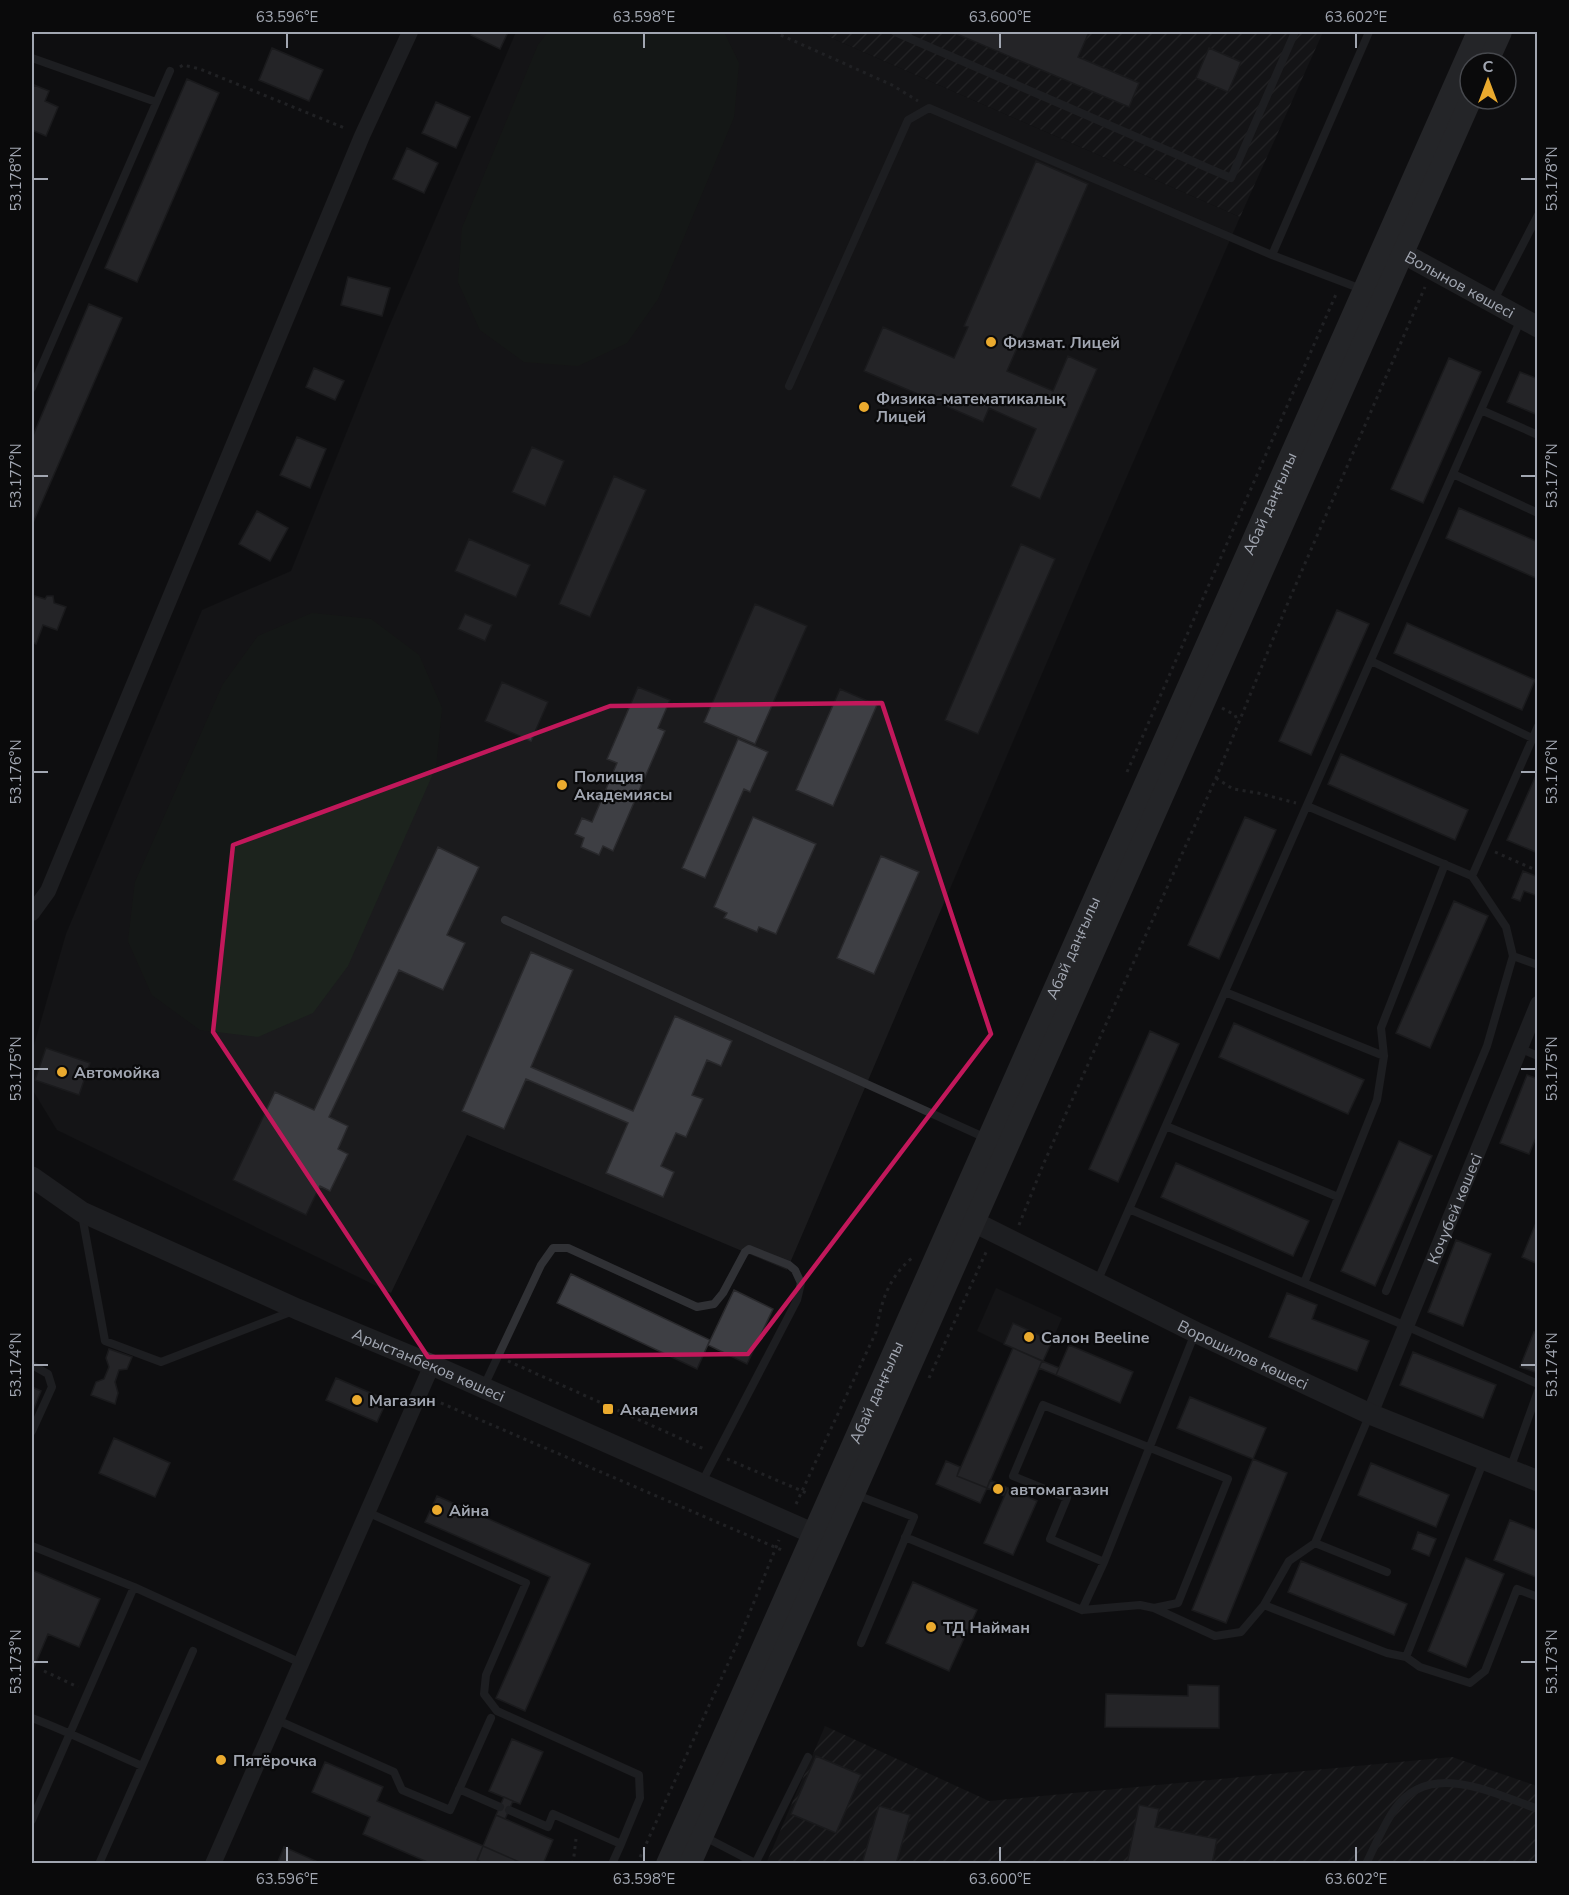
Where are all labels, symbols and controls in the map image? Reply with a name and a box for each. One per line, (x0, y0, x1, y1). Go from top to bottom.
text: 63.596°E (256, 7, 318, 27)
text: 63.598°E (613, 7, 675, 27)
text: 63.600°E (969, 7, 1031, 27)
text: 63.602°E (1325, 7, 1387, 27)
north arrow (1458, 51, 1518, 111)
text: С (1483, 56, 1494, 78)
text: 53.178°N (6, 146, 26, 212)
text: 53.178°N (1542, 146, 1562, 212)
street label: Волынов көшесі (1400, 246, 1518, 324)
place label: Физмат. Лицей (1003, 332, 1120, 354)
marker: Физмат. Лицей (984, 335, 998, 349)
place label: Физика-математикалық Лицей (876, 388, 1066, 428)
marker: Физика-математикалық Лицей (857, 400, 871, 414)
text: 53.177°N (6, 443, 26, 509)
text: 53.177°N (1542, 443, 1562, 509)
street label: Абай даңғылы (1238, 449, 1303, 559)
text: 53.176°N (6, 739, 26, 805)
text: 53.176°N (1542, 739, 1562, 805)
place label: Полиция Академиясы (574, 766, 672, 806)
marker: Полиция Академиясы (555, 778, 569, 792)
street label: Абай даңғылы (1041, 893, 1106, 1003)
text: 53.175°N (6, 1036, 26, 1102)
text: 53.175°N (1542, 1036, 1562, 1102)
place label: Автомойка (74, 1062, 160, 1084)
marker: Автомойка (55, 1065, 69, 1079)
street label: Кочубей көшесі (1423, 1150, 1488, 1268)
street label: Ворошилов көшесі (1174, 1315, 1312, 1396)
street label: Арыстанбеков көшесі (349, 1323, 508, 1408)
place label: Cалон Beeline (1041, 1327, 1150, 1349)
marker: Cалон Beeline (1022, 1330, 1036, 1344)
text: 53.174°N (6, 1332, 26, 1398)
text: 53.174°N (1542, 1332, 1562, 1398)
street label: Абай даңғылы (844, 1338, 909, 1447)
place label: Магазин (369, 1390, 436, 1412)
marker: Магазин (350, 1393, 364, 1407)
place label: Академия (620, 1399, 698, 1421)
marker: Академия (601, 1402, 615, 1416)
place label: автомагазин (1010, 1479, 1109, 1501)
marker: автомагазин (991, 1482, 1005, 1496)
place label: Айна (449, 1500, 489, 1522)
marker: Айна (430, 1503, 444, 1517)
place label: ТД Найман (943, 1617, 1030, 1639)
marker: ТД Найман (924, 1620, 938, 1634)
text: 53.173°N (6, 1629, 26, 1695)
text: 53.173°N (1542, 1629, 1562, 1695)
place label: Пятёрочка (233, 1750, 317, 1772)
marker: Пятёрочка (214, 1753, 228, 1767)
text: 63.596°E (256, 1869, 318, 1889)
text: 63.598°E (613, 1869, 675, 1889)
text: 63.600°E (969, 1869, 1031, 1889)
text: 63.602°E (1325, 1869, 1387, 1889)

